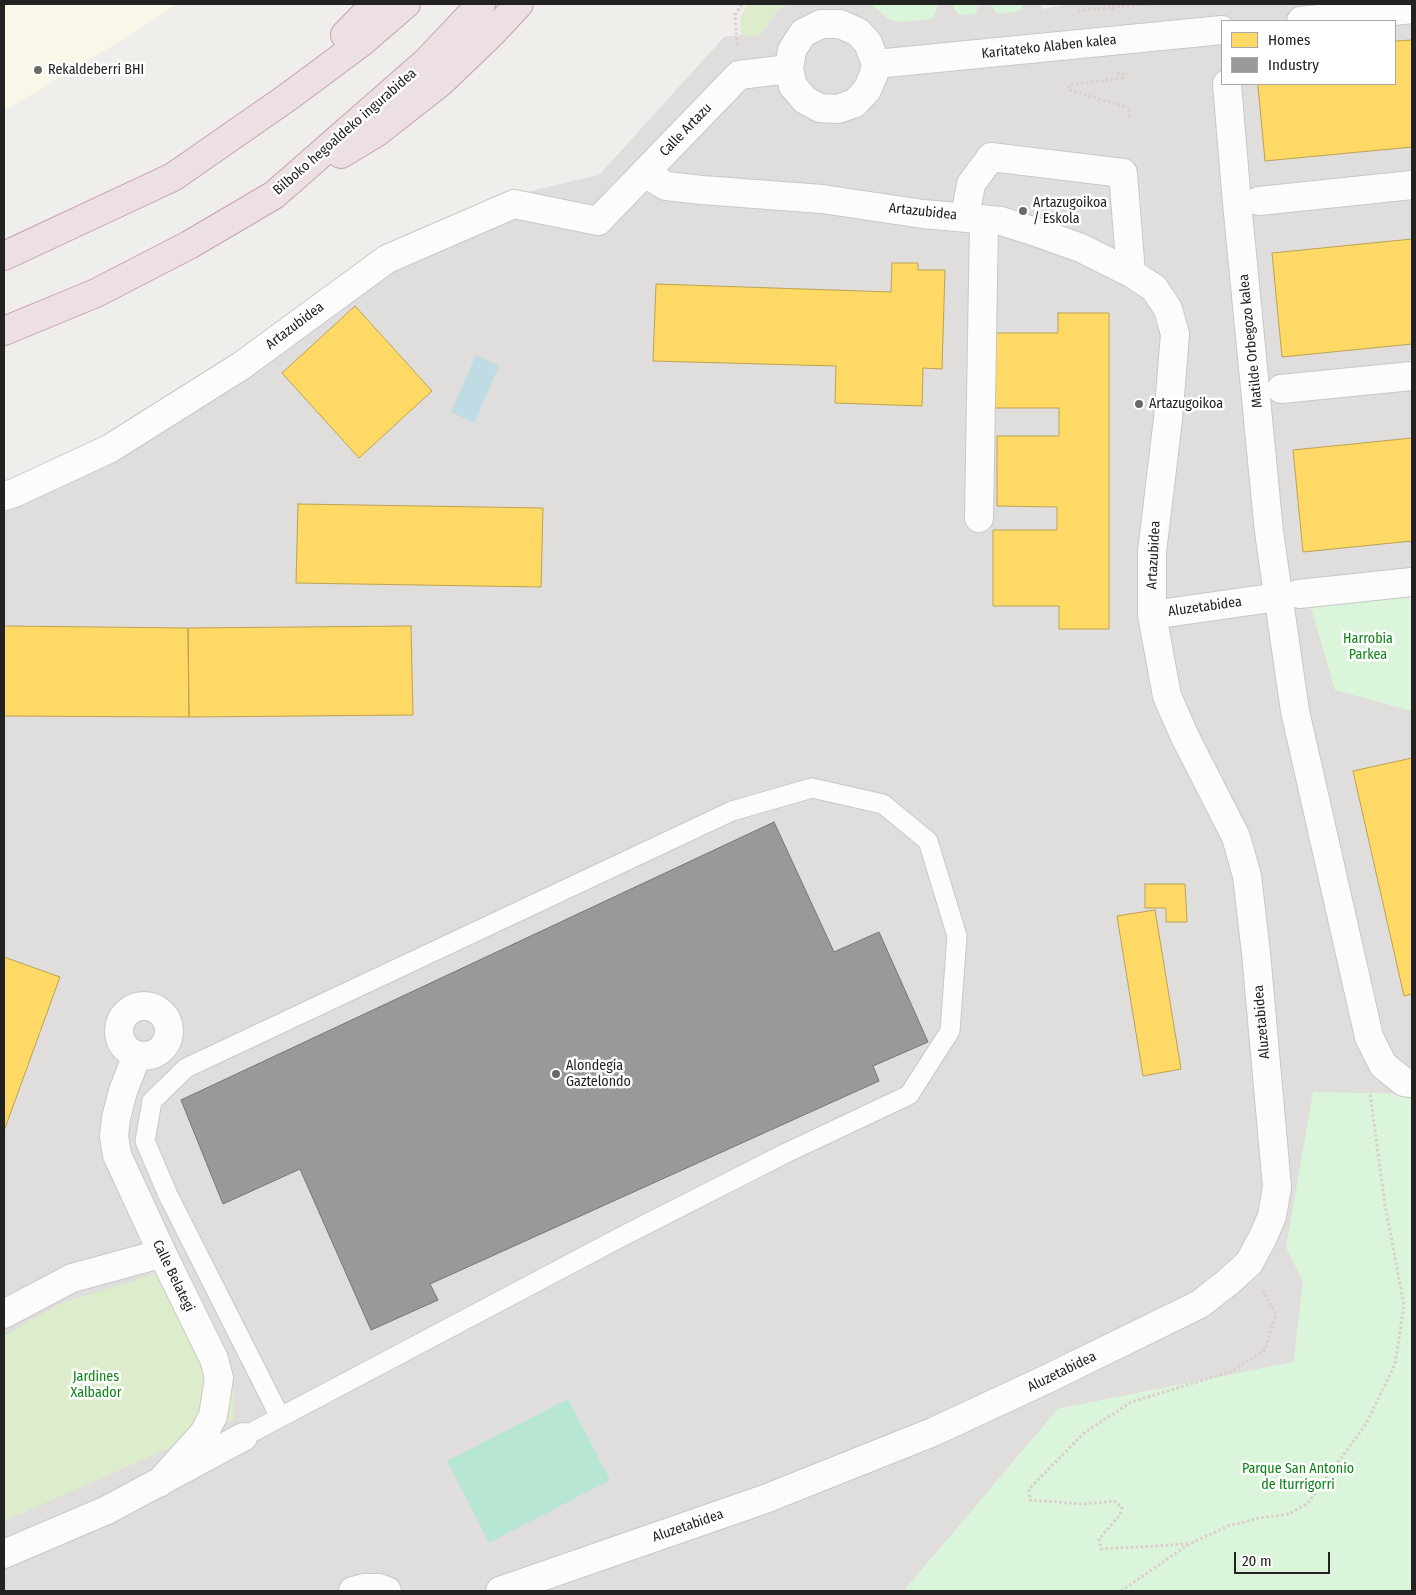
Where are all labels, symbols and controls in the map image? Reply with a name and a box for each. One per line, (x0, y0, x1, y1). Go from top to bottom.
legend (1221, 20, 1396, 85)
text: Homes (1268, 31, 1310, 49)
street label: Karitateko Alaben kalea (981, 32, 1117, 62)
text: Industry (1268, 56, 1319, 74)
place label: Rekaldeberri BHI (48, 62, 144, 78)
marker: Rekaldeberri BHI (32, 64, 44, 76)
street label: Bilboko hegoaldeko ingurabidea (270, 65, 420, 199)
street label: Calle Artazu (656, 100, 716, 160)
place label: Artazugoikoa / Eskola (1033, 195, 1107, 228)
street label: Artazubidea (888, 200, 958, 224)
marker: Artazugoikoa / Eskola (1017, 205, 1029, 217)
street label: Matilde Orbegozo kalea (1236, 273, 1266, 409)
street label: Artazubidea (263, 299, 327, 353)
place label: Artazugoikoa (1149, 396, 1223, 412)
marker: Artazugoikoa (1133, 398, 1145, 410)
street label: Artazubidea (1144, 520, 1164, 590)
street label: Aluzetabidea (1167, 594, 1243, 620)
park label: Harrobia Parkea (1343, 631, 1393, 664)
street label: Aluzetabidea (1250, 984, 1274, 1060)
place label: Alondegia Gaztelondo (566, 1058, 631, 1090)
marker: Alondegia Gaztelondo (550, 1068, 562, 1080)
street label: Calle Belategi (148, 1237, 198, 1315)
street label: Aluzetabidea (1025, 1348, 1099, 1396)
park label: Jardines Xalbador (70, 1369, 122, 1401)
park label: Parque San Antonio de Iturrigorri (1242, 1461, 1354, 1494)
street label: Aluzetabidea (650, 1506, 726, 1546)
scale bar (1236, 1542, 1332, 1574)
text: 20 m (1242, 1552, 1272, 1570)

